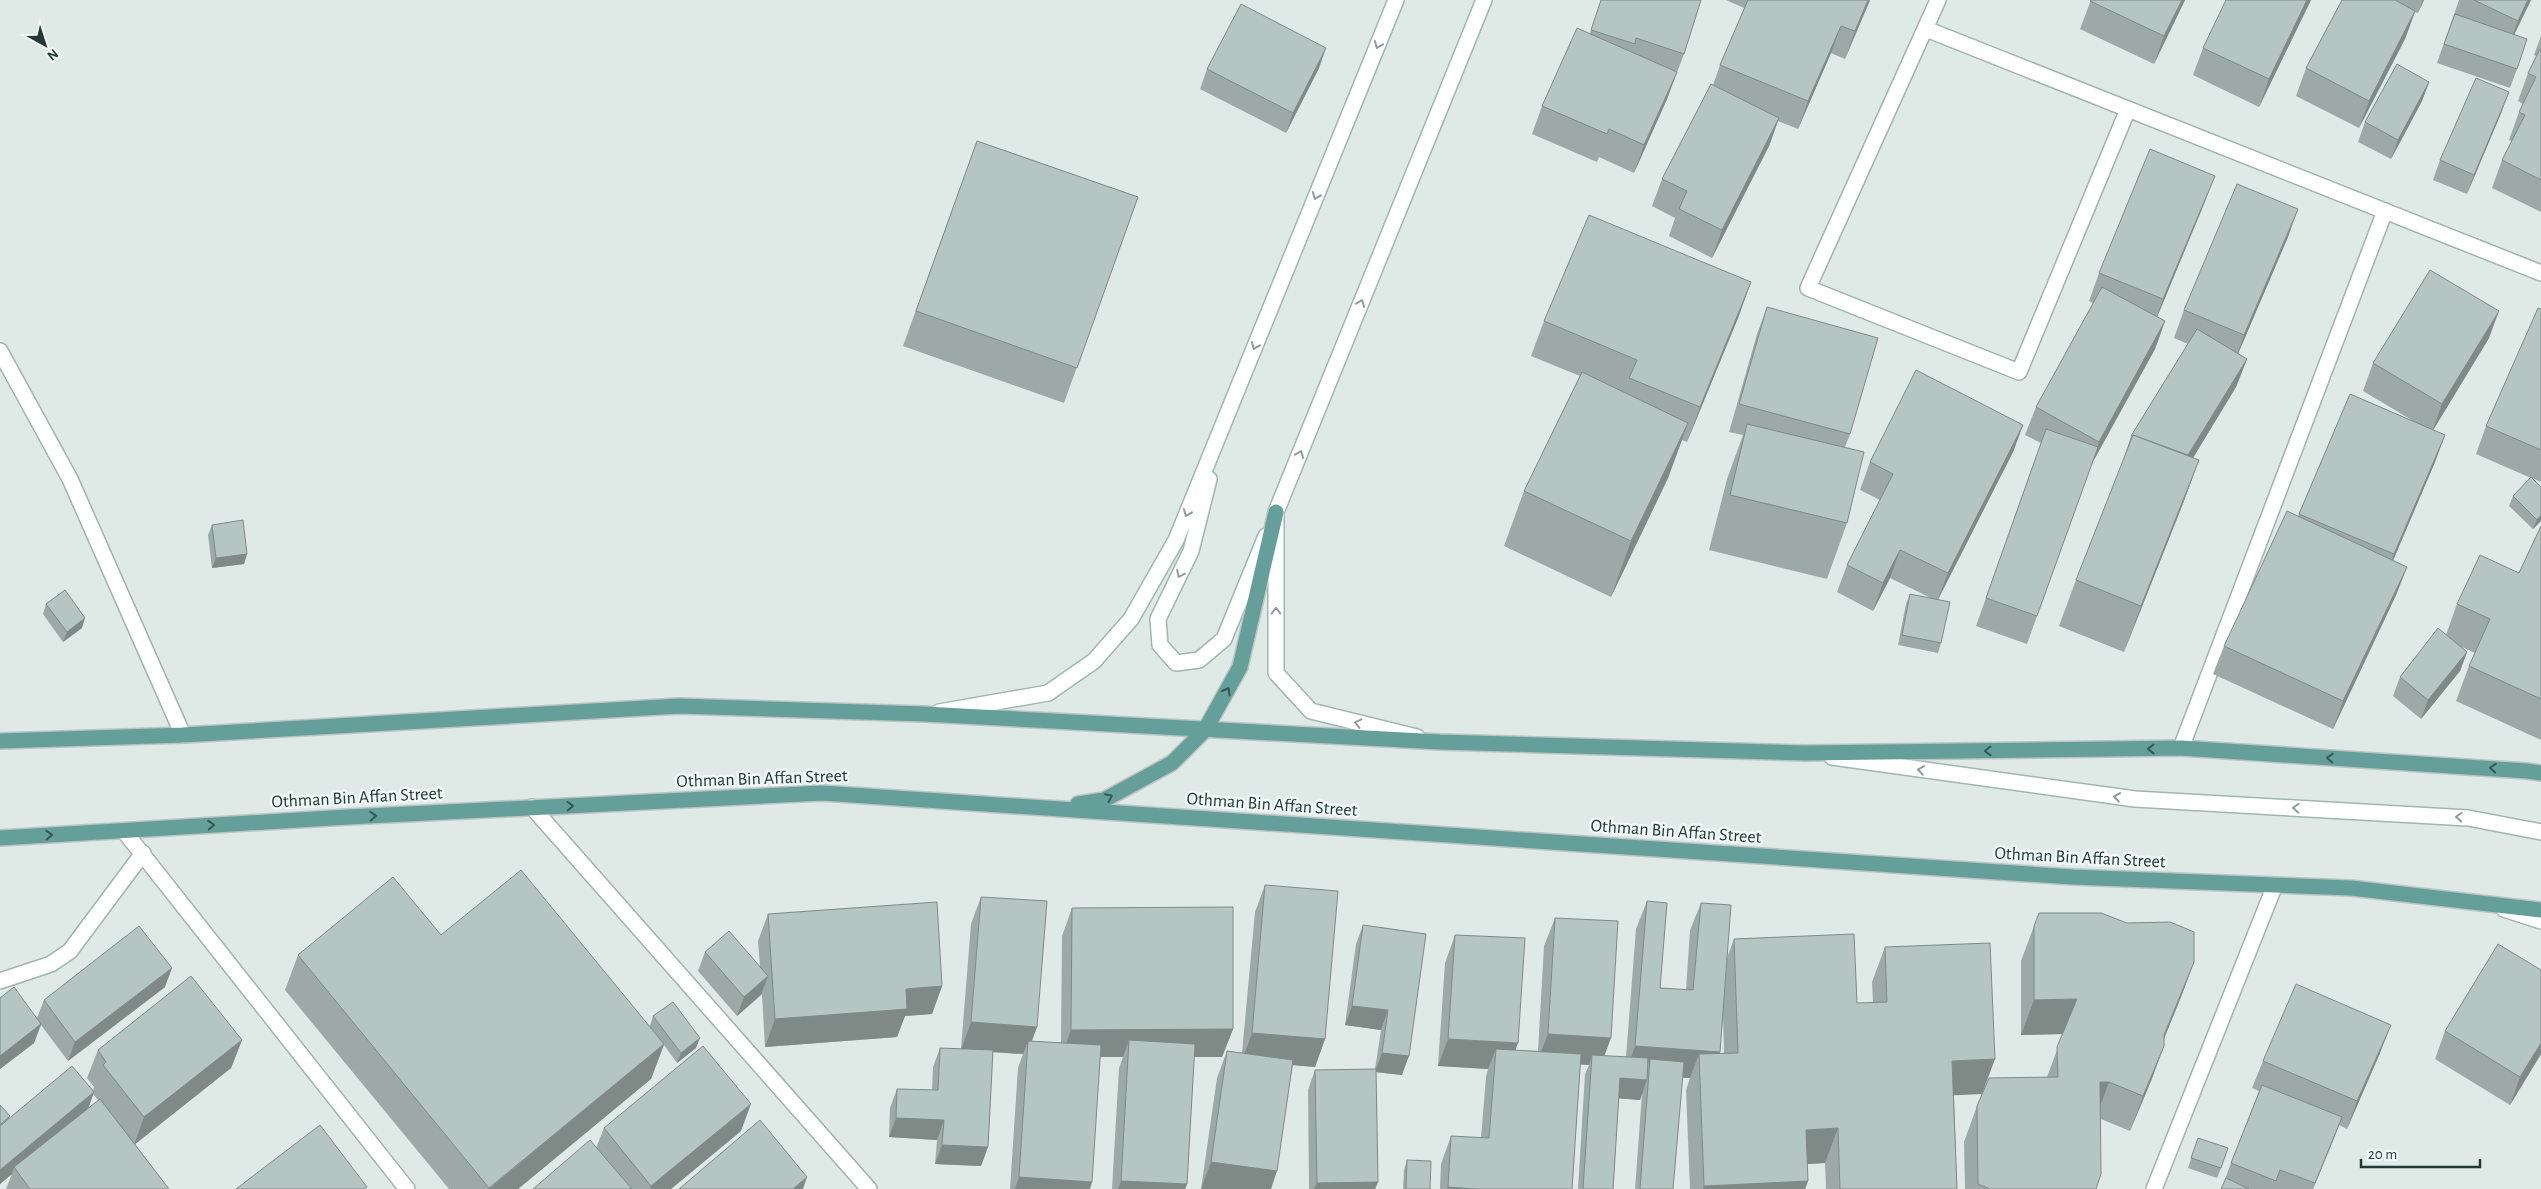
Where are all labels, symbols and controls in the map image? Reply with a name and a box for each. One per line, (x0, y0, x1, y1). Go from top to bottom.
north arrow (20, 20, 70, 70)
one-way arrow (1373, 40, 1384, 49)
text: N (44, 46, 61, 63)
one-way arrow (1312, 191, 1322, 199)
one-way arrow (1354, 299, 1365, 308)
one-way arrow (1250, 341, 1261, 350)
one-way arrow (1294, 450, 1304, 458)
one-way arrow (1182, 508, 1193, 517)
one-way arrow (1175, 569, 1186, 578)
one-way arrow (1271, 607, 1281, 615)
one-way arrow (1220, 687, 1230, 696)
one-way arrow (1354, 718, 1363, 729)
one-way arrow (2147, 743, 2155, 754)
one-way arrow (1984, 746, 1992, 756)
one-way arrow (2326, 752, 2334, 763)
one-way arrow (2488, 763, 2496, 774)
one-way arrow (1917, 765, 1925, 775)
street label: Othman Bin Affan Street (676, 767, 848, 791)
street label: Othman Bin Affan Street (271, 785, 443, 811)
street label: Othman Bin Affan Street (1186, 790, 1358, 820)
one-way arrow (2112, 792, 2120, 803)
one-way arrow (1104, 793, 1113, 803)
one-way arrow (567, 800, 575, 811)
one-way arrow (2292, 803, 2300, 814)
one-way arrow (369, 810, 377, 821)
one-way arrow (2454, 812, 2462, 823)
street label: Othman Bin Affan Street (1590, 817, 1762, 847)
one-way arrow (207, 820, 215, 831)
one-way arrow (45, 830, 53, 841)
street label: Othman Bin Affan Street (1994, 845, 2166, 871)
scale bar (2361, 1136, 2480, 1168)
text: 20 m (2368, 1147, 2397, 1162)

